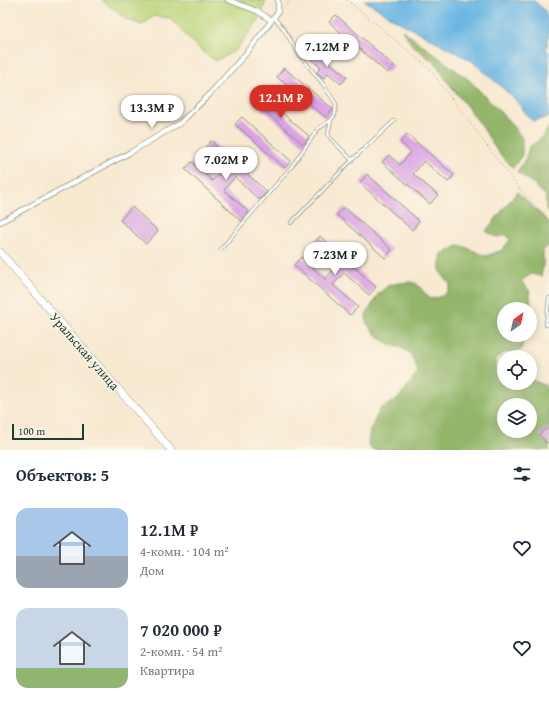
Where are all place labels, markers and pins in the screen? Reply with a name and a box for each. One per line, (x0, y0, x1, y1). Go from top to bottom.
pin: 7.12M ₽ (290, 34, 364, 68)
pin: 12.1M ₽ (244, 85, 318, 119)
pin: 13.3M ₽ (115, 95, 189, 129)
pin: 7.02M ₽ (189, 147, 263, 181)
pin: 7.23M ₽ (298, 242, 372, 276)

